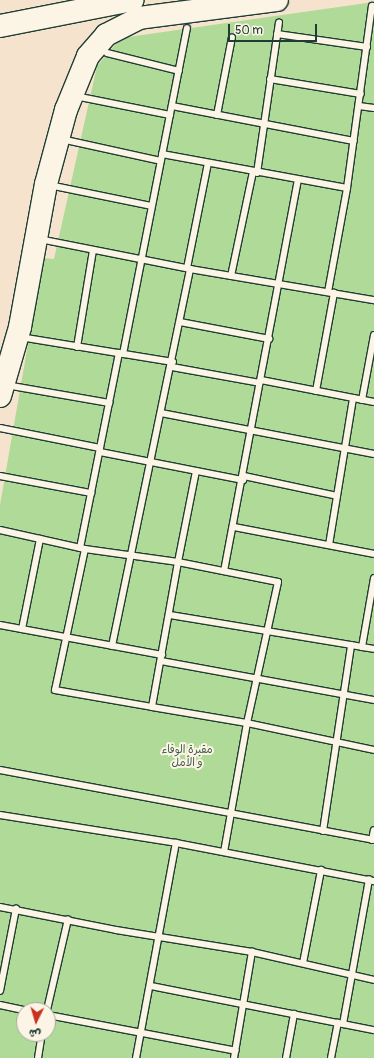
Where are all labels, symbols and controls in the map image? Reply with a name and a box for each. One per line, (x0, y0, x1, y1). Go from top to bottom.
scale bar (230, 16, 319, 42)
text: 50 m (235, 23, 263, 38)
park label: مقبرة الوفاء و الأمل (161, 744, 213, 770)
north arrow (16, 1002, 56, 1042)
text: ش (28, 1026, 42, 1040)

